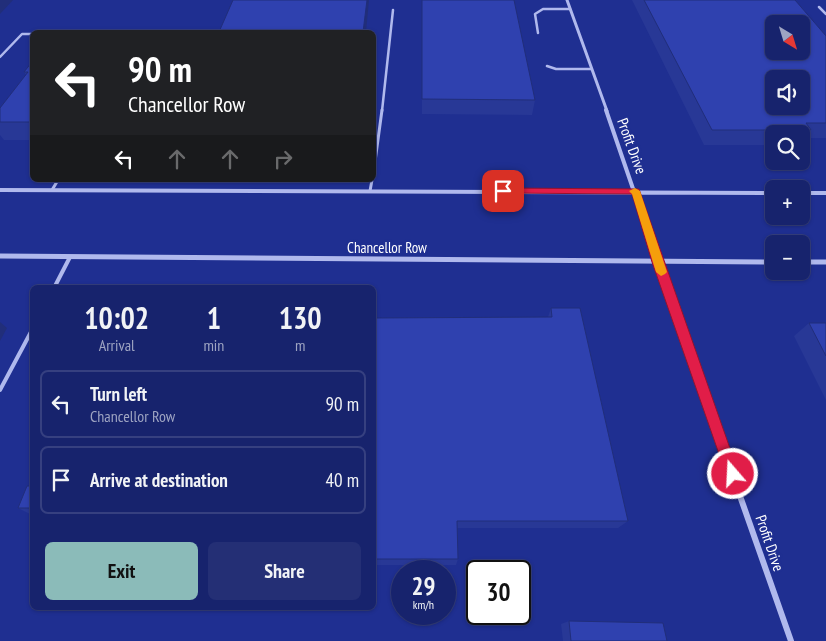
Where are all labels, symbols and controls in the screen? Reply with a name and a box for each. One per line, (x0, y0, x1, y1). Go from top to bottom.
north arrow (765, 15, 810, 60)
map controls (765, 15, 810, 280)
text: 90 m (128, 46, 192, 92)
icon: left (45, 50, 110, 115)
button: sound (765, 70, 810, 115)
text: Chancellor Row (128, 90, 245, 118)
street label: Profit Drive (613, 115, 651, 177)
button: search (765, 125, 810, 170)
icon: left (110, 145, 138, 173)
icon: ahead (163, 145, 191, 173)
icon: ahead (216, 145, 244, 173)
icon: right (269, 145, 297, 173)
pin (482, 170, 524, 212)
icon: arrive (489, 177, 517, 205)
button: + (765, 180, 810, 225)
button: − (765, 235, 810, 280)
street label: Chancellor Row (347, 238, 427, 257)
text: 10:02 (84, 298, 149, 337)
text: 1 (207, 298, 221, 337)
text: 130 (279, 298, 322, 337)
text: Arrival (99, 335, 135, 355)
text: min (203, 335, 224, 355)
text: m (295, 335, 305, 355)
text: Turn left (90, 382, 147, 406)
icon: left (47, 390, 75, 418)
text: 90 m (326, 392, 359, 416)
text: Chancellor Row (90, 406, 175, 426)
position arrow (706, 447, 758, 499)
icon: arrive (47, 466, 75, 494)
text: Arrive at destination (90, 468, 228, 492)
text: 40 m (326, 468, 359, 492)
street label: Profit Drive (752, 512, 788, 574)
button: Exit (45, 542, 198, 600)
button: Share (208, 542, 361, 600)
speed limit sign: 30 (466, 560, 531, 625)
text: 29 (412, 570, 435, 602)
text: km/h (413, 597, 434, 612)

